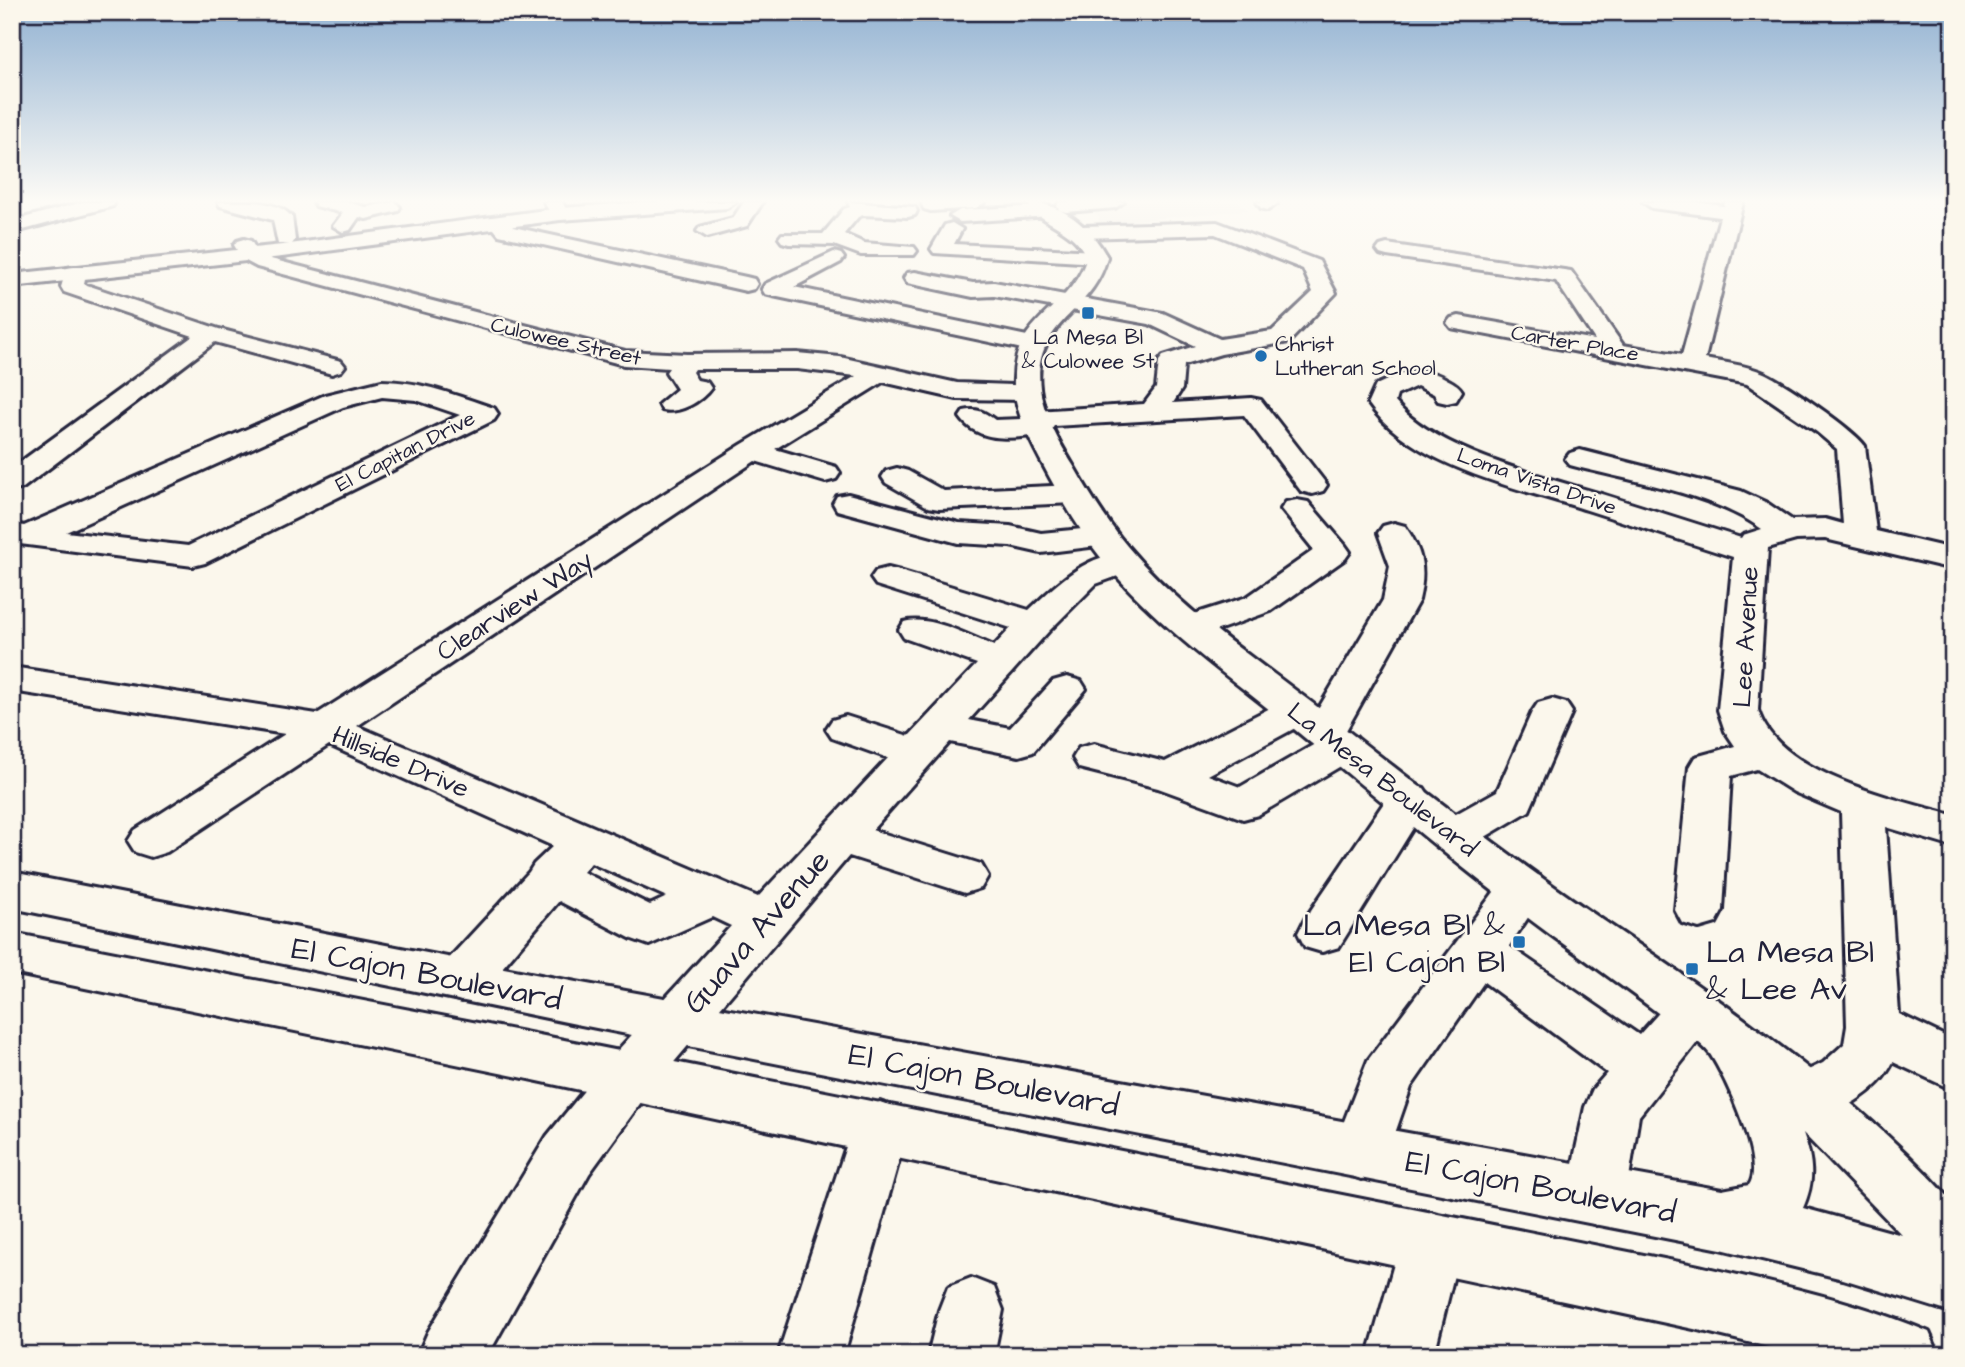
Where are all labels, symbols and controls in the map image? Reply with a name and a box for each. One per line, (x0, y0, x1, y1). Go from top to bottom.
marker: La Mesa Bl & Culowee St (1080, 305, 1096, 321)
street label: Culowee Street (488, 310, 644, 373)
street label: Carter Place (1509, 318, 1641, 369)
place label: La Mesa Bl & Culowee St (1021, 323, 1155, 376)
place label: Christ Lutheran School (1275, 330, 1436, 383)
marker: Christ Lutheran School (1253, 348, 1269, 364)
street label: El Capitan Drive (330, 404, 481, 500)
street label: Loma Vista Drive (1453, 441, 1620, 522)
street label: Clearview Way (430, 542, 601, 671)
street label: Lee Avenue (1724, 566, 1768, 708)
street label: La Mesa Boulevard (1280, 694, 1485, 866)
street label: Hillside Drive (327, 717, 475, 807)
street label: Guava Avenue (673, 840, 841, 1024)
place label: La Mesa Bl & El Cajon Bl (1303, 903, 1506, 985)
street label: El Cajon Boulevard (288, 926, 566, 1023)
place label: La Mesa Bl & Lee Av (1706, 930, 1874, 1012)
marker: La Mesa Bl & El Cajon Bl (1511, 934, 1527, 950)
marker: La Mesa Bl & Lee Av (1684, 961, 1700, 977)
street label: El Cajon Boulevard (845, 1032, 1123, 1129)
street label: El Cajon Boulevard (1402, 1139, 1680, 1236)

